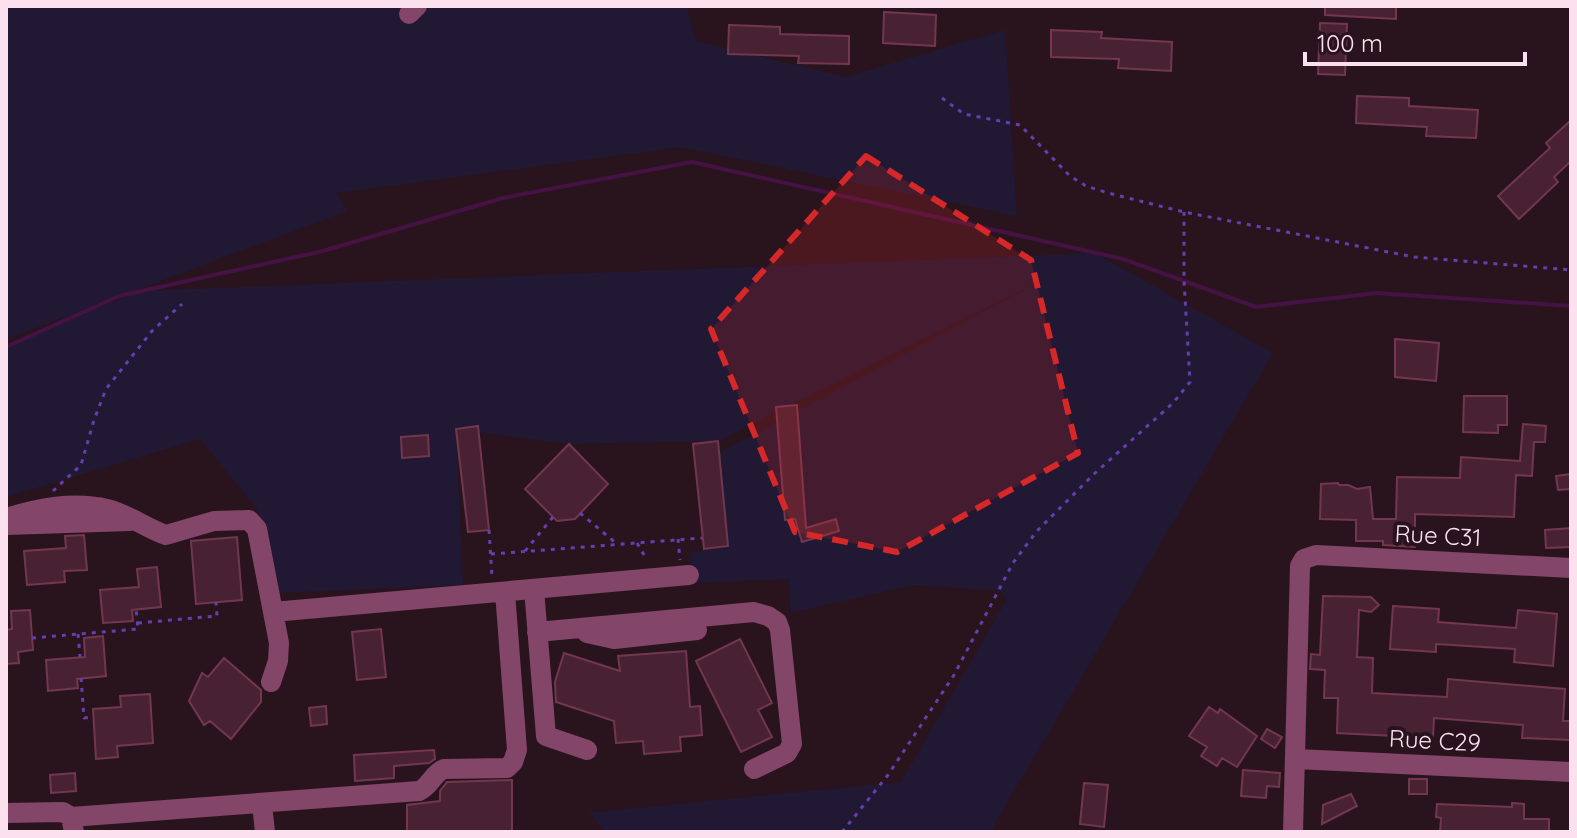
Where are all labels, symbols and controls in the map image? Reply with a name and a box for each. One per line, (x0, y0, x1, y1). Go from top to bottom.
scale bar (1305, 16, 1525, 66)
text: 100 m (1317, 28, 1383, 58)
street label: Rue C31 (1394, 518, 1482, 552)
street label: Rue C29 (1388, 723, 1482, 757)

